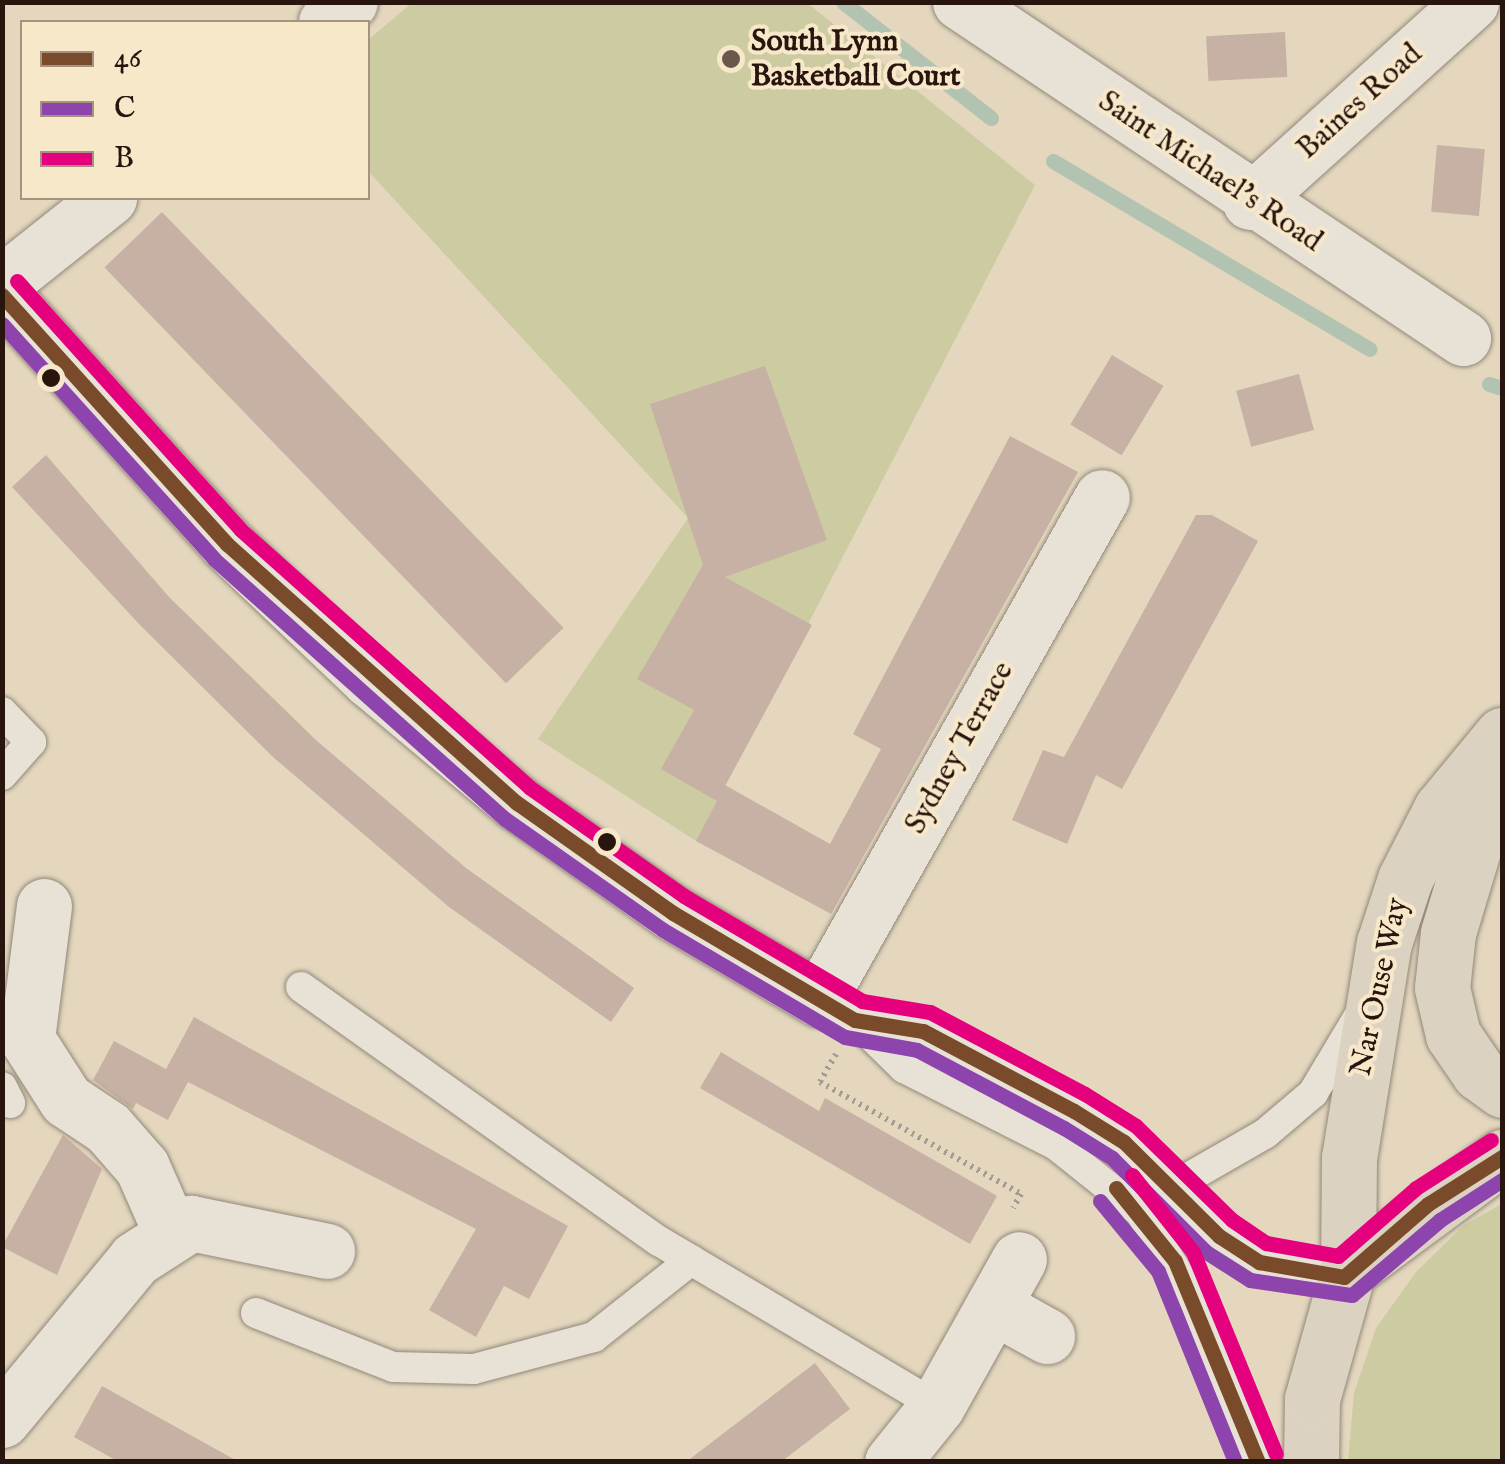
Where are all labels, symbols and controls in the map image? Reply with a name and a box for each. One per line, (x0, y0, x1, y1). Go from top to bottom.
legend (20, 20, 370, 200)
place label: South Lynn Basketball Court (751, 24, 961, 94)
street label: Baines Road (1290, 37, 1430, 167)
text: 46 (114, 40, 141, 78)
marker: South Lynn Basketball Court (720, 48, 742, 70)
street label: Saint Michael's Road (1091, 84, 1329, 260)
text: C (114, 90, 135, 128)
text: B (114, 140, 134, 178)
unlabelled marker (41, 368, 61, 388)
street label: Sydney Terrace (898, 656, 1022, 840)
unlabelled marker (597, 832, 617, 852)
street label: Nar Ouse Way (1344, 895, 1416, 1079)

